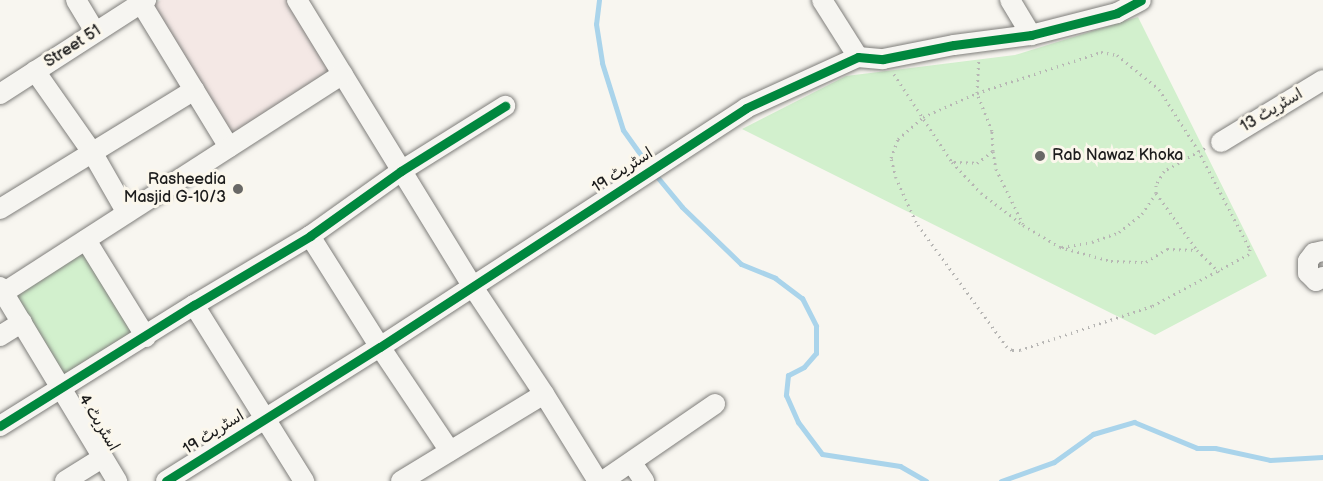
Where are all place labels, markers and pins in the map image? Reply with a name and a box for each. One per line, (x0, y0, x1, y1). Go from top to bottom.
place label: Rab Nawaz Khoka (1052, 146, 1183, 166)
marker: Rab Nawaz Khoka (1033, 149, 1047, 163)
place label: Rasheedia Masjid G-10/3 (124, 170, 226, 208)
marker: Rasheedia Masjid G-10/3 (231, 182, 245, 196)

